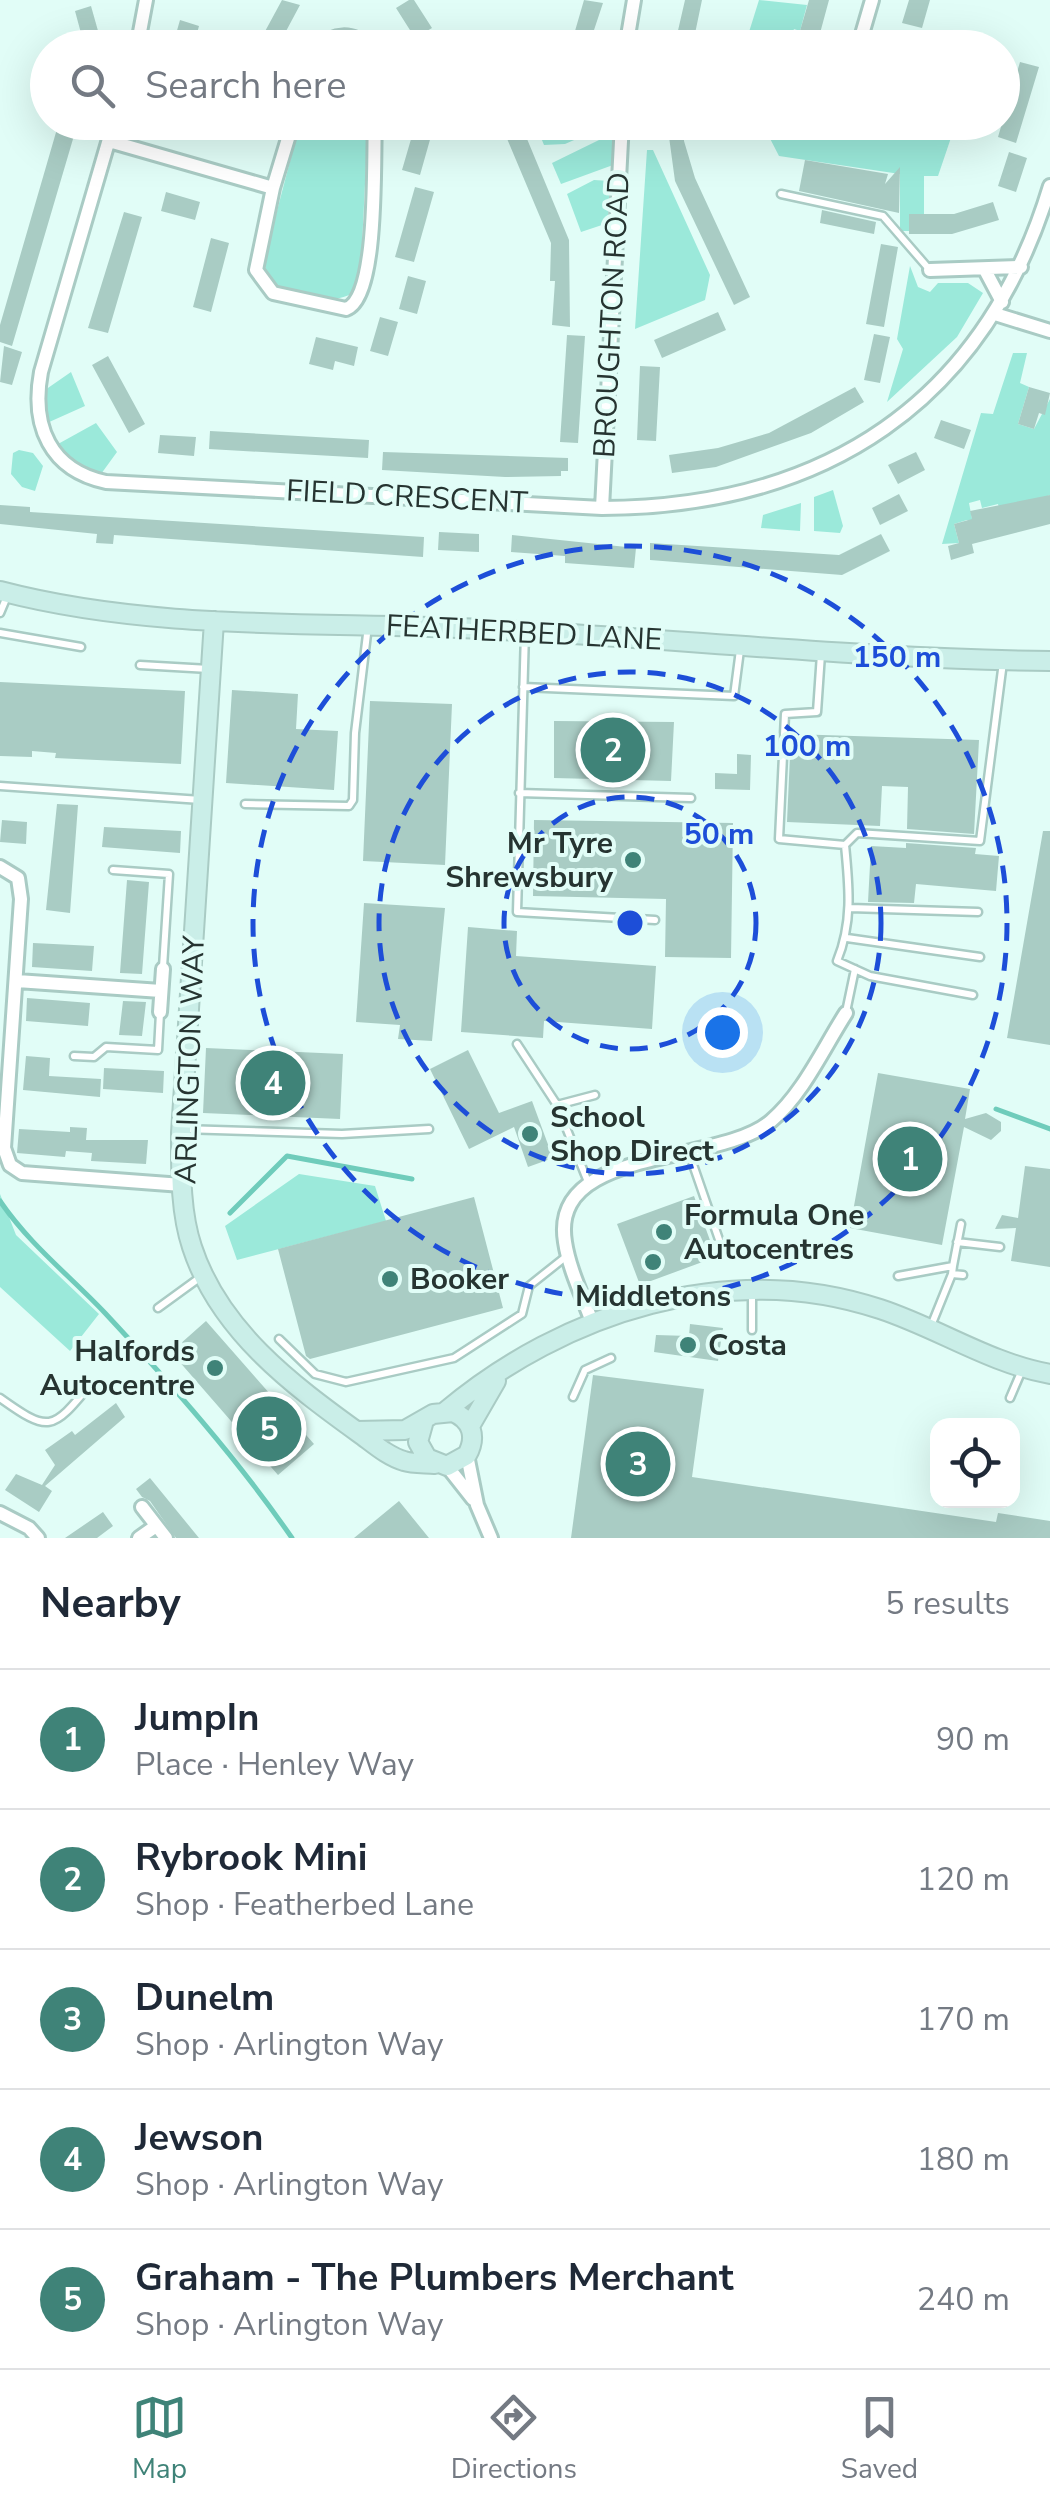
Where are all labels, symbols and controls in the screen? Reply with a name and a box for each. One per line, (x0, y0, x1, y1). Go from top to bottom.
search box (30, 30, 1020, 140)
icon: search (65, 58, 120, 113)
text: Search here (145, 60, 346, 111)
street label: BROUGHTON ROAD (584, 171, 640, 459)
street label: FIELD CRESCENT (285, 470, 529, 524)
street label: FEATHERBED LANE (385, 605, 663, 661)
text: 150 m (853, 637, 941, 678)
pin: 2 (580, 712, 646, 788)
text: 100 m (763, 726, 851, 767)
text: 50 m (684, 814, 754, 855)
place label: Mr Tyre Shrewsbury (445, 823, 613, 898)
marker: Mr Tyre Shrewsbury (622, 849, 644, 871)
centre of rings (612, 905, 648, 941)
street label: ARLINGTON WAY (165, 934, 215, 1185)
your location (697, 1007, 748, 1058)
pin: 4 (240, 1046, 306, 1120)
place label: School Shop Direct (550, 1097, 714, 1172)
pin: 1 (878, 1122, 942, 1196)
marker: School Shop Direct (519, 1123, 541, 1145)
place label: Formula One Autocentres (684, 1195, 864, 1270)
marker: Formula One Autocentres (653, 1221, 675, 1243)
marker: Middletons (642, 1251, 664, 1273)
place label: Booker (410, 1259, 509, 1300)
marker: Booker (379, 1268, 401, 1290)
place label: Middletons (575, 1276, 731, 1317)
place label: Costa (708, 1325, 787, 1366)
place label: Halfords Autocentre (40, 1331, 195, 1406)
marker: Costa (677, 1334, 699, 1356)
marker: Halfords Autocentre (204, 1357, 226, 1379)
pin: 5 (236, 1392, 302, 1466)
map controls (930, 1418, 1020, 1508)
button: locate (930, 1418, 1020, 1508)
pin: 3 (606, 1426, 670, 1502)
text: Nearby (40, 1575, 181, 1632)
text: 5 results (885, 1582, 1010, 1625)
text: JumpIn (135, 1692, 260, 1743)
text: 1 (63, 1718, 82, 1761)
text: 90 m (936, 1718, 1010, 1761)
text: Place · Henley Way (135, 1743, 414, 1786)
text: Rybrook Mini (135, 1832, 367, 1883)
text: 2 (63, 1858, 82, 1901)
text: 120 m (917, 1858, 1010, 1901)
text: Shop · Featherbed Lane (135, 1883, 474, 1926)
text: Dunelm (135, 1972, 274, 2023)
text: 3 (63, 1998, 82, 2041)
text: 170 m (917, 1998, 1010, 2041)
text: Shop · Arlington Way (135, 2023, 444, 2066)
text: Jewson (135, 2112, 263, 2163)
text: 4 (63, 2138, 82, 2181)
text: 180 m (917, 2138, 1010, 2181)
text: Shop · Arlington Way (135, 2163, 444, 2206)
text: Graham - The Plumbers Merchant (135, 2252, 734, 2303)
text: 5 (63, 2278, 82, 2321)
text: 240 m (917, 2278, 1010, 2321)
text: Shop · Arlington Way (135, 2303, 444, 2346)
tab: Map (132, 2390, 187, 2488)
tab: Directions (451, 2390, 577, 2488)
tab: Saved (841, 2390, 918, 2488)

